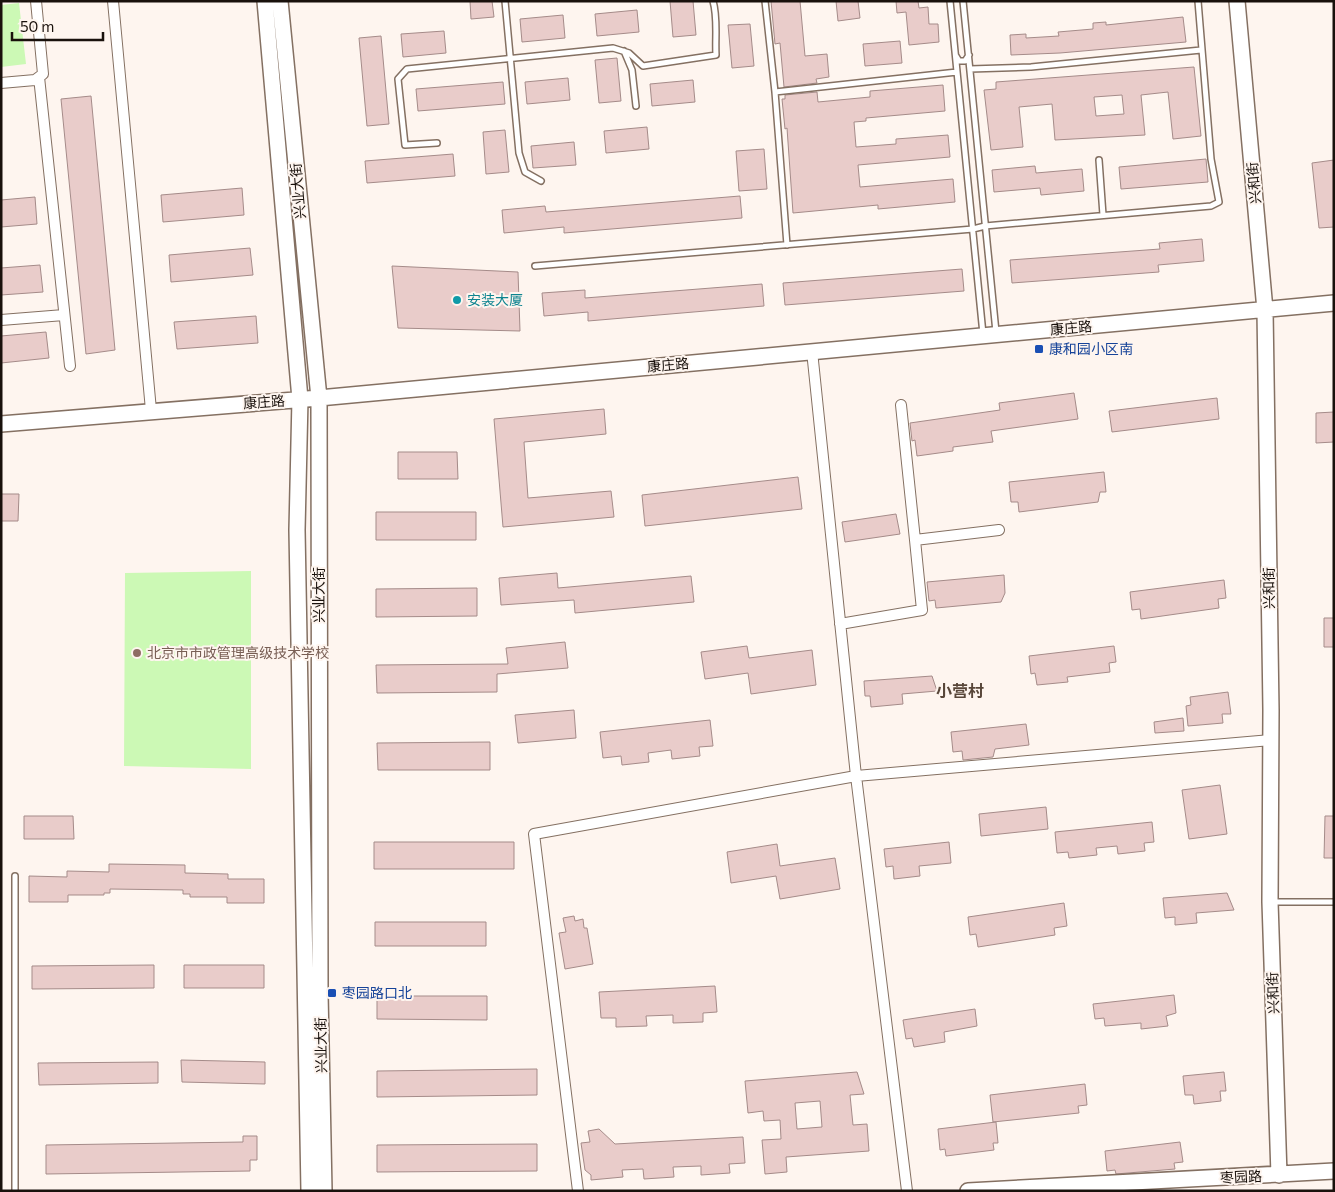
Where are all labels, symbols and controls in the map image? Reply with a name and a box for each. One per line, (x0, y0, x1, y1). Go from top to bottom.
scale bar (12, 10, 104, 42)
text: 50 m (20, 17, 54, 35)
street label: 兴和街 (1243, 161, 1264, 205)
street label: 兴业大街 (287, 162, 308, 220)
place label: 安装大厦 (467, 291, 523, 308)
marker: 安装大厦 (451, 294, 463, 306)
street label: 康庄路 (1049, 317, 1093, 338)
place label: 康和园小区南 (1049, 340, 1133, 357)
marker: 康和园小区南 (1033, 343, 1045, 355)
street label: 康庄路 (646, 354, 690, 375)
street label: 康庄路 (242, 392, 286, 411)
street label: 兴业大街 (310, 567, 327, 623)
street label: 兴和街 (1260, 567, 1277, 609)
place label: 北京市市政管理高级技术学校 (147, 644, 329, 661)
marker: 北京市市政管理高级技术学校 (131, 647, 143, 659)
district label: 小营村 (936, 681, 984, 700)
street label: 兴和街 (1263, 972, 1282, 1014)
place label: 枣园路口北 (342, 984, 412, 1001)
marker: 枣园路口北 (326, 987, 338, 999)
street label: 兴业大街 (312, 1017, 329, 1073)
street label: 枣园路 (1220, 1167, 1262, 1186)

